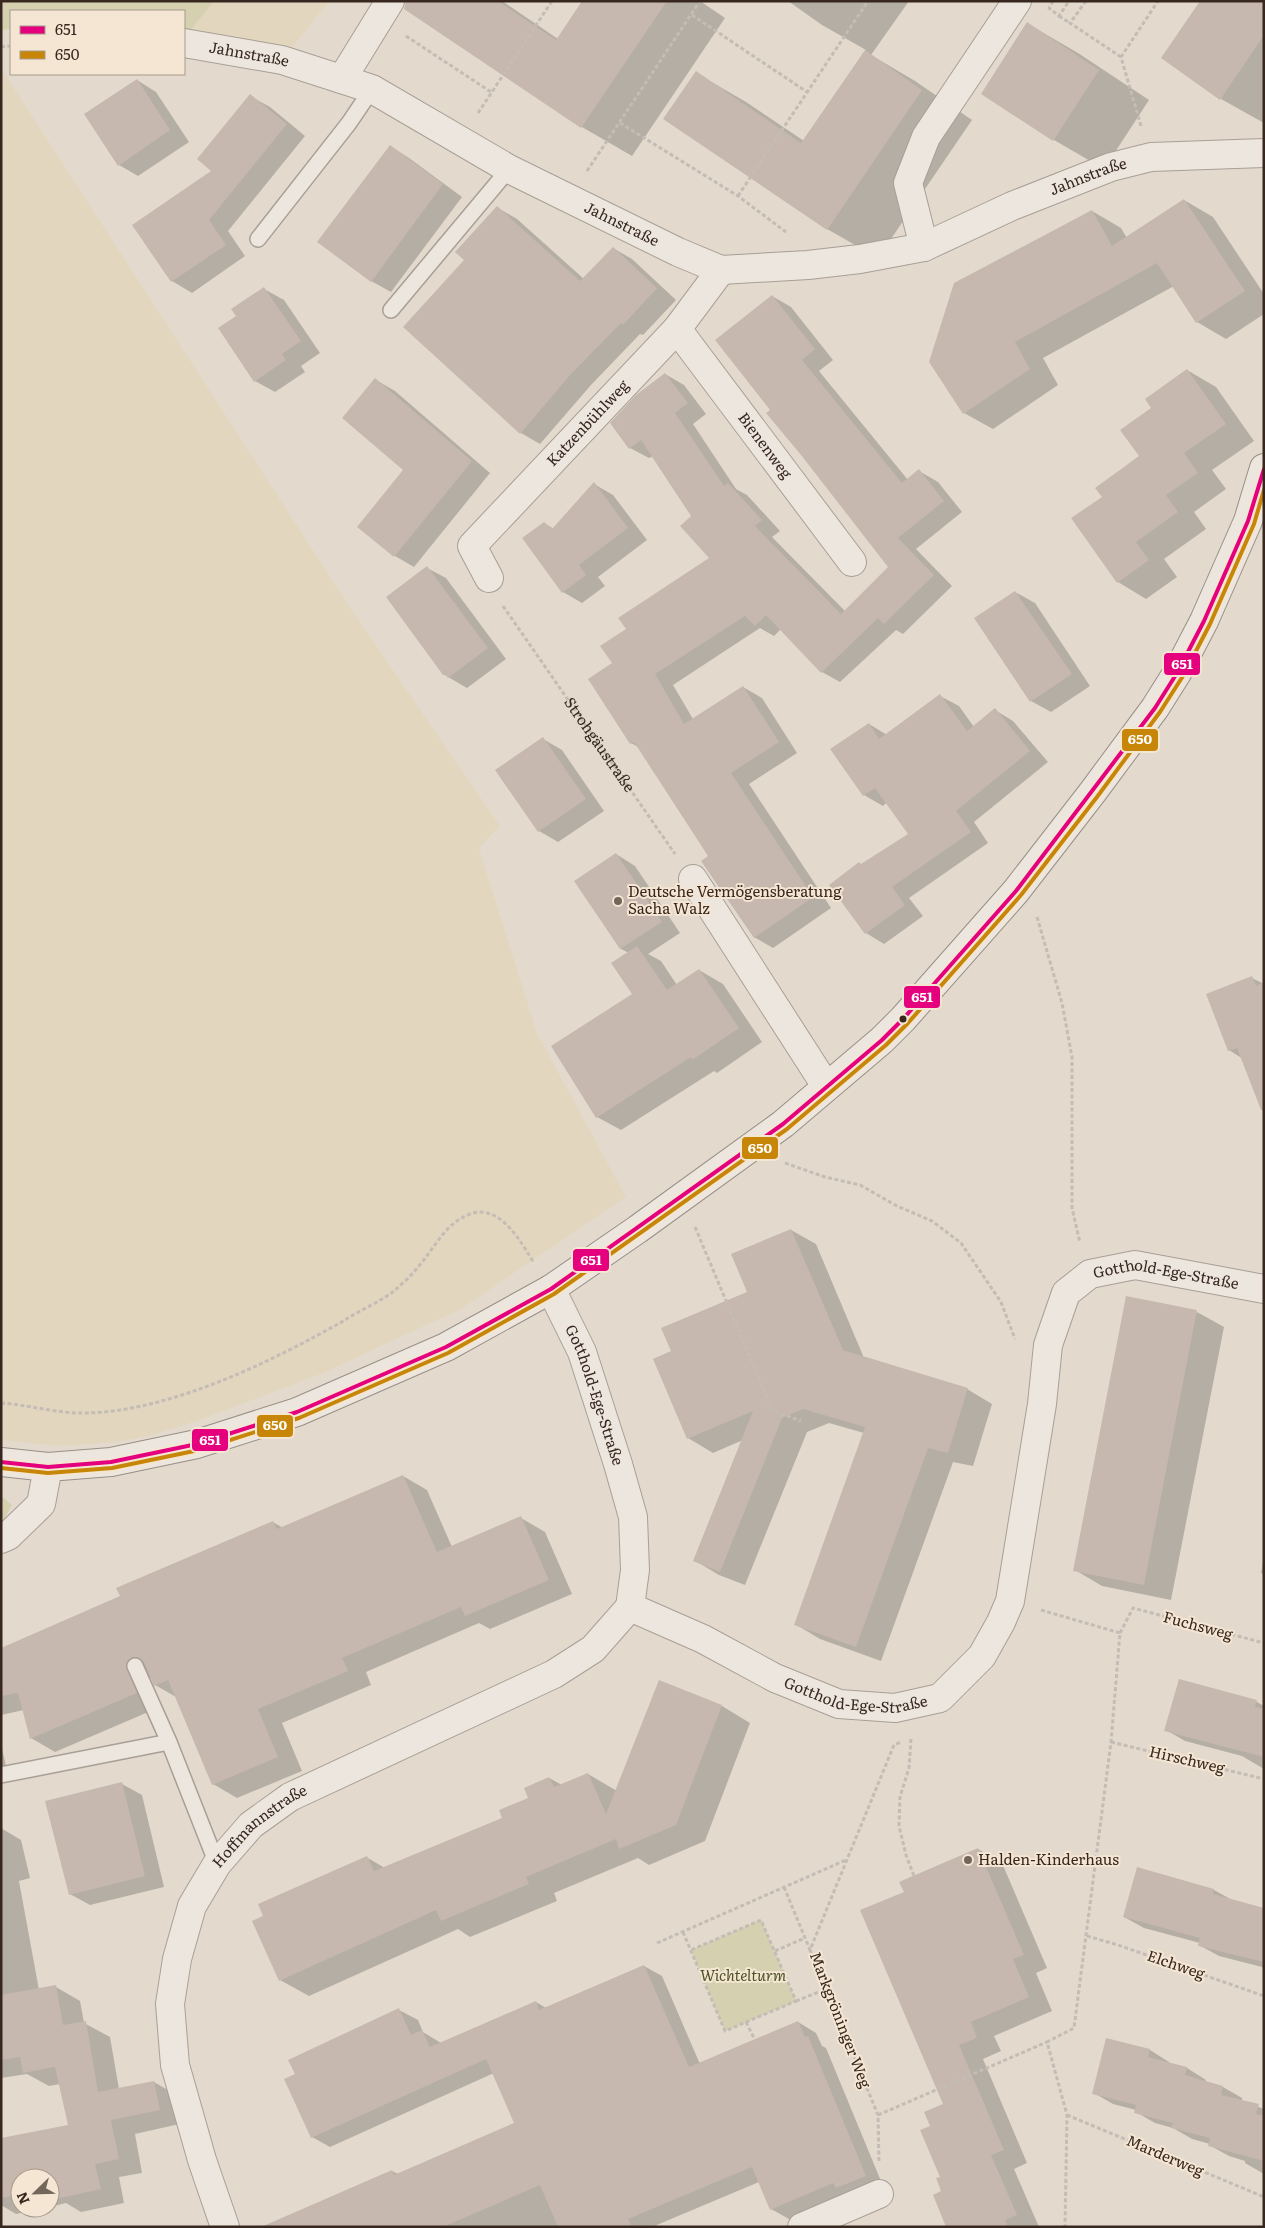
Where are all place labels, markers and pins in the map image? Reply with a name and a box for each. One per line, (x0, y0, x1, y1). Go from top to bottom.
place label: Deutsche Vermögensberatung Sacha Walz (628, 879, 842, 919)
marker: Deutsche Vermögensberatung Sacha Walz (612, 895, 624, 907)
unlabelled marker (898, 1014, 908, 1024)
place label: Halden-Kinderhaus (978, 1847, 1119, 1870)
marker: Halden-Kinderhaus (962, 1854, 974, 1866)

